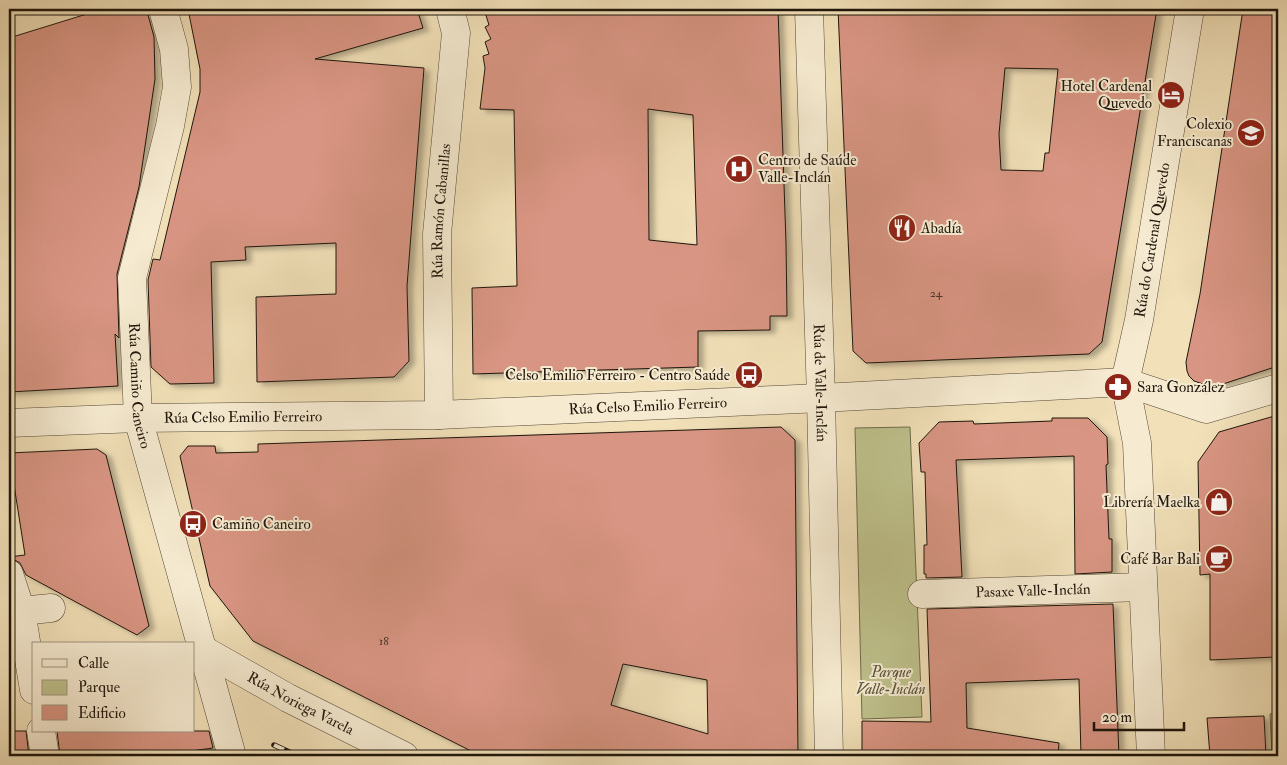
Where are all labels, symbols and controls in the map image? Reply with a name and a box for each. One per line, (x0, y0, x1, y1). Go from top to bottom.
place label: Hotel Cardenal Quevedo (1061, 77, 1152, 113)
hotel icon: Hotel Cardenal Quevedo (1156, 80, 1186, 110)
place label: Colexio Franciscanas (1157, 115, 1232, 151)
school or university icon: Colexio Franciscanas (1236, 118, 1266, 148)
street label: Rúa Ramón Cabanillas (427, 143, 455, 279)
place label: Centro de Saúde Valle-Inclán (758, 151, 856, 187)
hospital icon: Centro de Saúde Valle-Inclán (724, 154, 754, 184)
street label: Rúa do Cardenal Quevedo (1130, 161, 1174, 319)
restaurant icon: Abadía (887, 213, 917, 243)
place label: Abadía (920, 219, 962, 238)
house number: 24 (930, 286, 943, 301)
street label: Rúa Camiño Caneiro (124, 322, 156, 451)
street label: Rúa de Valle-Inclán (809, 324, 831, 442)
bus stop icon: Celso Emilio Ferreiro - Centro Saúde (734, 360, 764, 390)
place label: Celso Emilio Ferreiro - Centro Saúde (505, 366, 730, 385)
pharmacy icon: Sara González (1103, 372, 1133, 402)
place label: Sara González (1137, 378, 1225, 397)
street label: Rúa Celso Emilio Ferreiro (568, 393, 727, 419)
street label: Rúa Celso Emilio Ferreiro (164, 407, 322, 427)
shop icon: Librería Maelka (1204, 487, 1234, 517)
place label: Librería Maelka (1103, 493, 1201, 512)
bus stop icon: Camiño Caneiro (178, 509, 208, 539)
place label: Camiño Caneiro (212, 515, 311, 534)
cafe icon: Café Bar Bali (1204, 544, 1234, 574)
place label: Café Bar Bali (1120, 550, 1200, 569)
street label: Pasaxe Valle-Inclán (975, 579, 1091, 602)
house number: 18 (379, 634, 389, 649)
legend (32, 642, 195, 732)
text: Calle (78, 654, 109, 673)
park label: Parque Valle-Inclán (856, 663, 926, 699)
street label: Rúa Noriega Varela (244, 667, 358, 739)
text: Parque (78, 678, 120, 697)
scale bar (1094, 700, 1184, 732)
text: Edificio (78, 704, 126, 723)
text: 20 m (1102, 708, 1132, 727)

